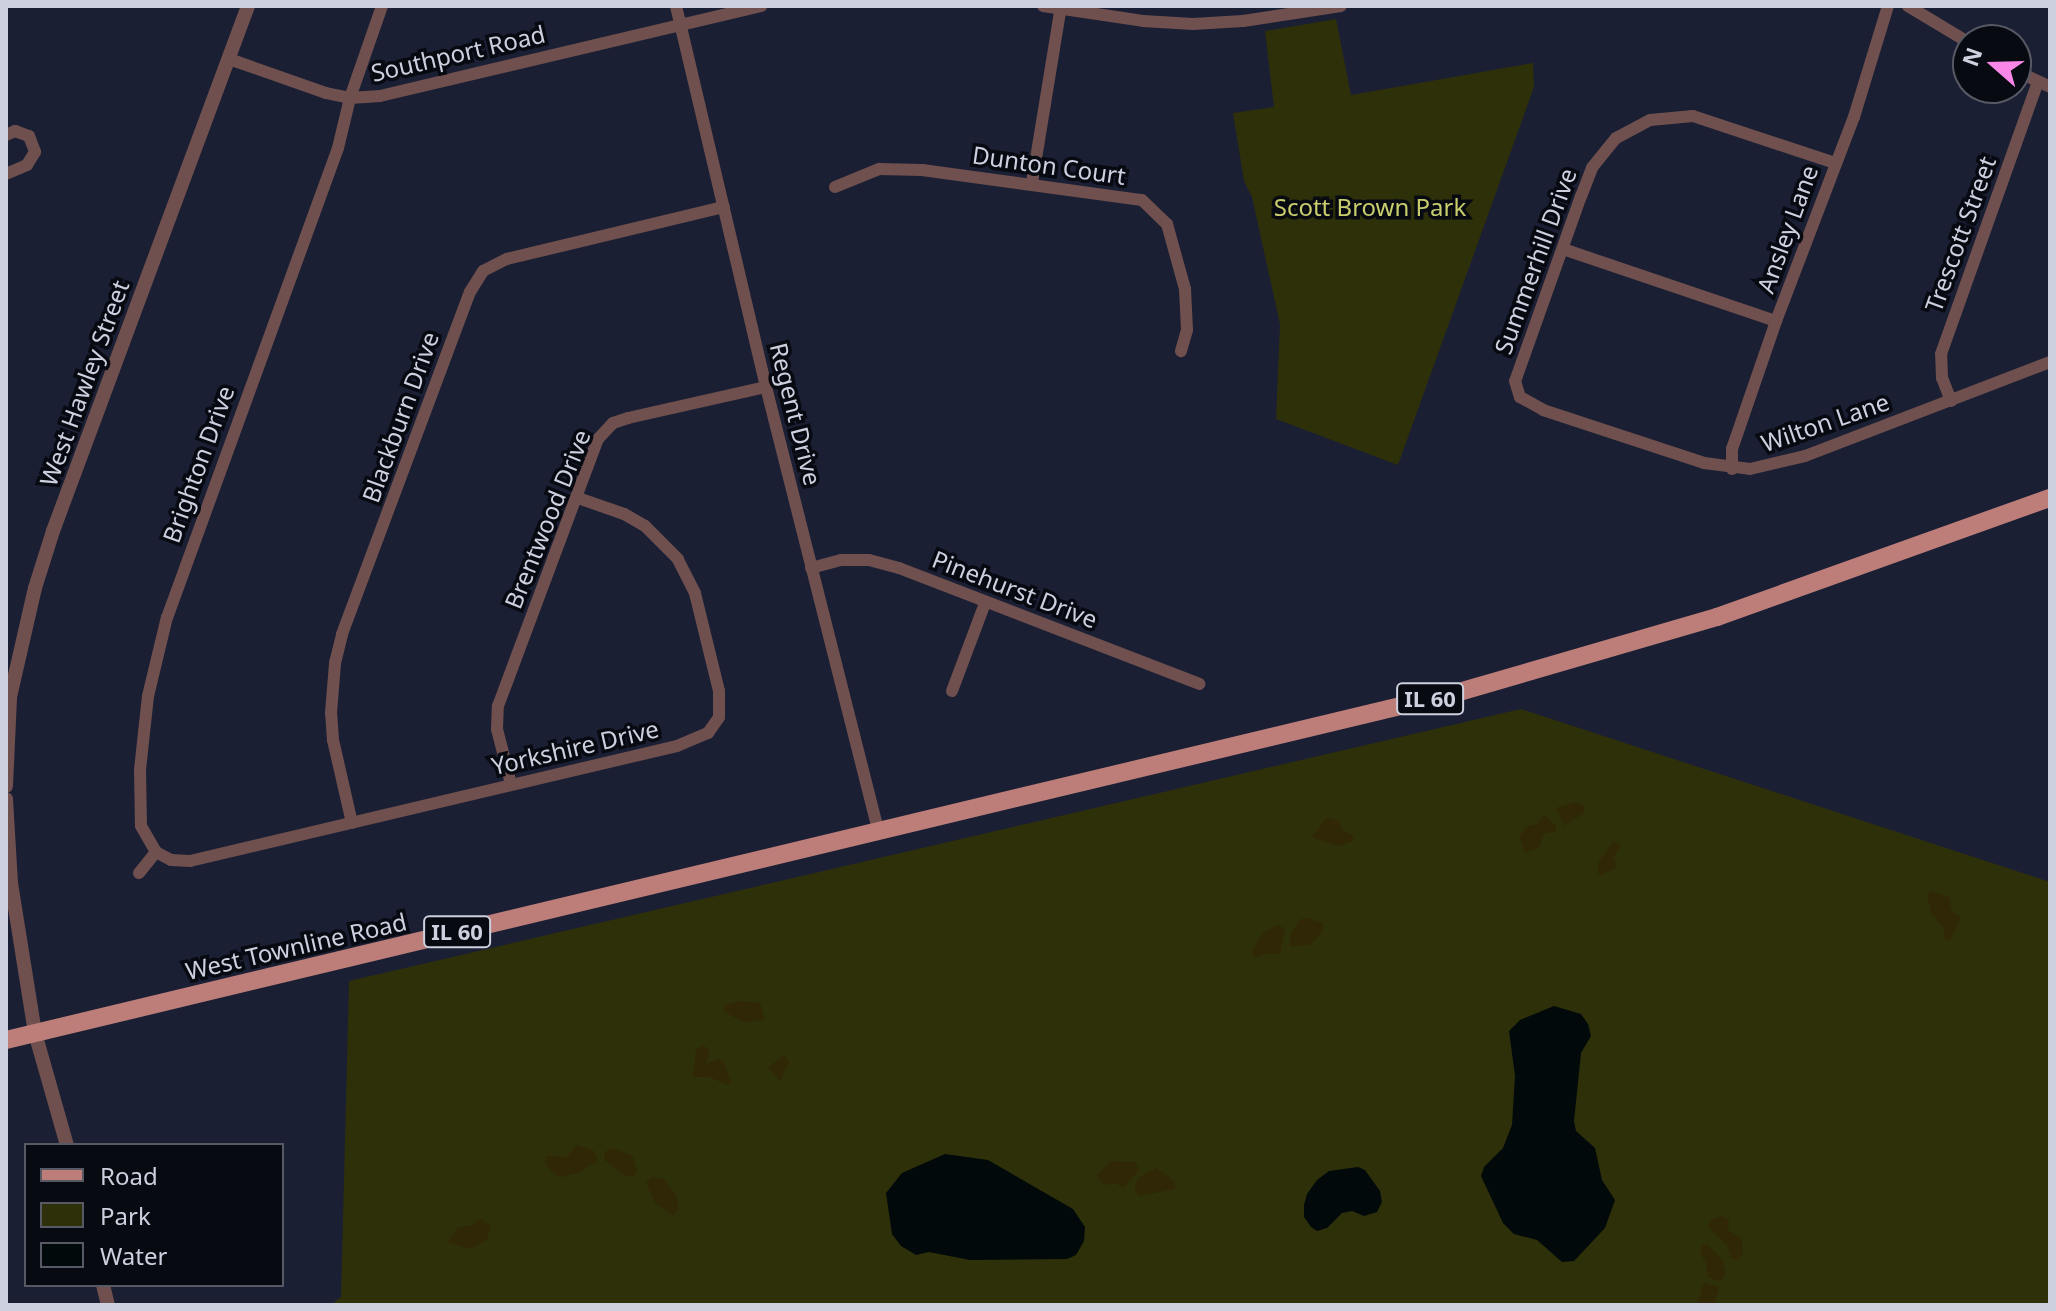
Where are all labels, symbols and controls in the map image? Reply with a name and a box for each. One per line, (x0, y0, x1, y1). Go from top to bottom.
street label: Southport Road (368, 19, 548, 87)
north arrow (1952, 24, 2032, 104)
text: N (1954, 43, 1988, 70)
street label: Dunton Court (970, 140, 1128, 190)
street label: Trescott Street (1919, 152, 2001, 316)
street label: Ansley Lane (1751, 161, 1823, 297)
street label: Summerhill Drive (1488, 164, 1582, 358)
park label: Scott Brown Park (1274, 193, 1466, 221)
street label: West Hawley Street (33, 276, 135, 490)
street label: Blackburn Drive (356, 328, 444, 506)
street label: Regent Drive (764, 340, 828, 488)
street label: Brighton Drive (156, 382, 240, 546)
street label: Wilton Lane (1757, 387, 1893, 457)
street label: Brentwood Drive (498, 425, 596, 613)
street label: Pinehurst Drive (928, 544, 1102, 634)
road number: IL 60 (1396, 681, 1464, 717)
street label: Yorkshire Drive (489, 714, 661, 780)
street label: West Townline Road (183, 907, 409, 985)
road number: IL 60 (423, 914, 491, 950)
legend (24, 1143, 284, 1287)
text: Road (100, 1159, 158, 1192)
text: Park (100, 1199, 151, 1232)
text: Water (100, 1239, 167, 1272)

